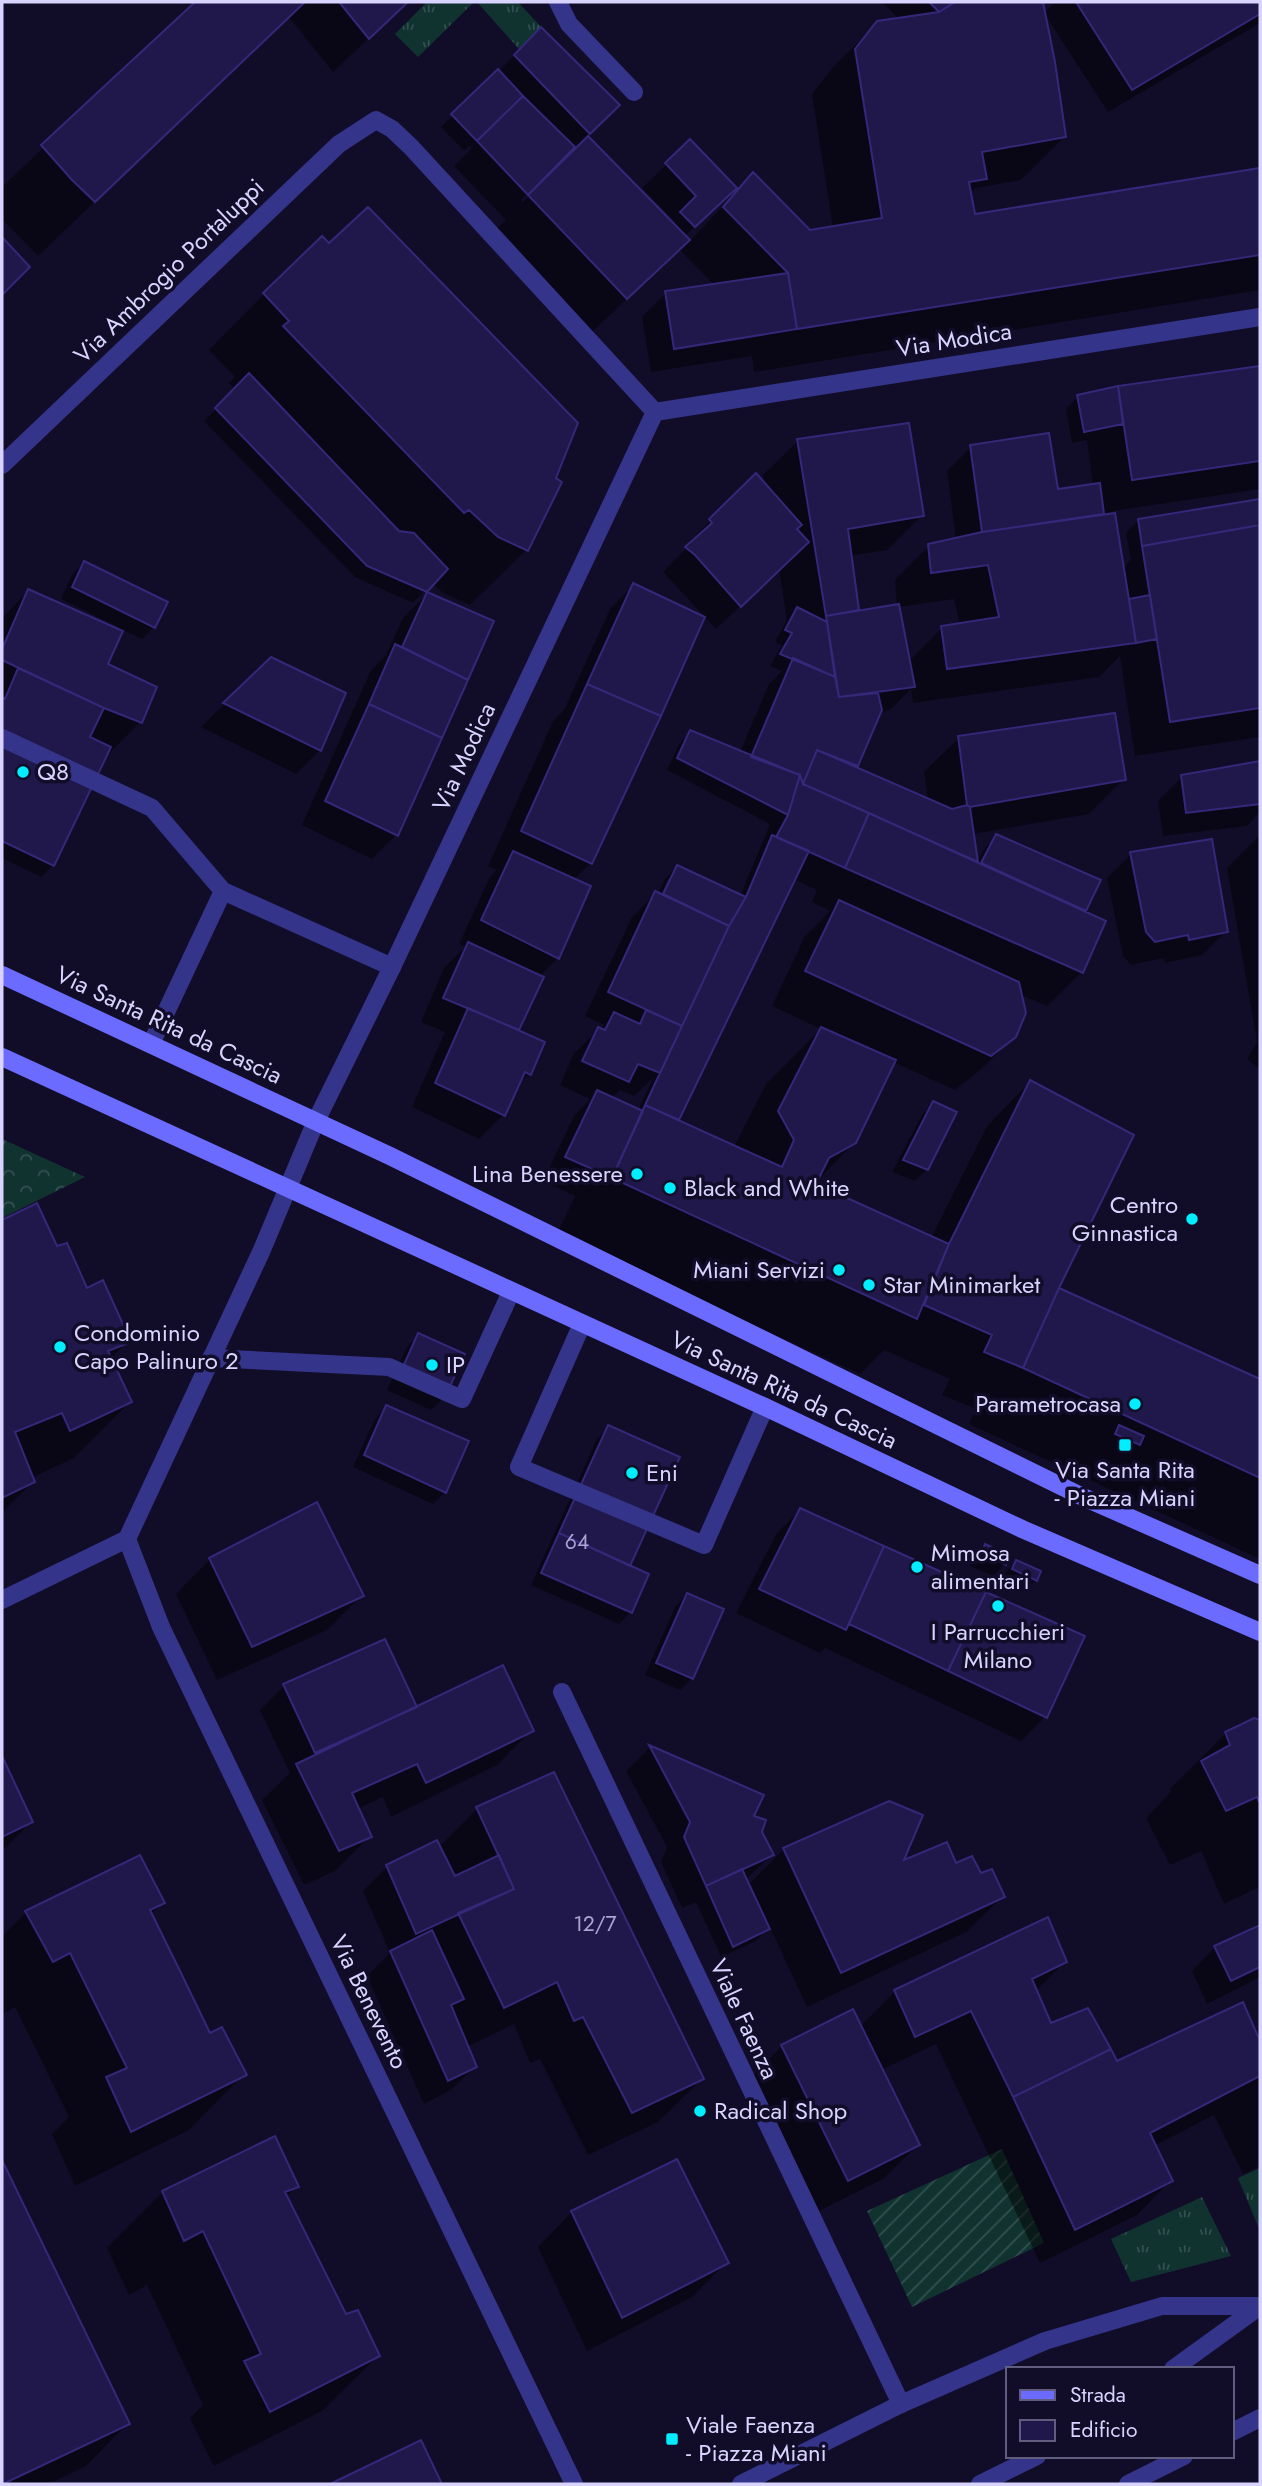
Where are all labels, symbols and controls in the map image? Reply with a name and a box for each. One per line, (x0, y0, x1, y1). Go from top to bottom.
street label: Via Ambrogio Portaluppi (65, 170, 272, 371)
street label: Via Modica (894, 313, 1014, 366)
street label: Via Modica (423, 697, 504, 817)
place label: Q8 (37, 754, 69, 789)
marker: Q8 (15, 764, 31, 780)
street label: Via Santa Rita da Cascia (50, 957, 288, 1092)
place label: Lina Benessere (472, 1156, 623, 1191)
marker: Lina Benessere (629, 1166, 645, 1182)
place label: Black and White (684, 1170, 849, 1205)
marker: Black and White (662, 1180, 678, 1196)
place label: Centro Ginnastica (1072, 1187, 1178, 1250)
marker: Centro Ginnastica (1184, 1211, 1200, 1227)
place label: Miani Servizi (693, 1252, 825, 1287)
marker: Miani Servizi (831, 1262, 847, 1278)
place label: Star Minimarket (883, 1267, 1040, 1302)
marker: Star Minimarket (861, 1277, 877, 1293)
place label: Condominio Capo Palinuro 2 (74, 1315, 239, 1378)
street label: Via Santa Rita da Cascia (665, 1322, 903, 1457)
marker: Condominio Capo Palinuro 2 (52, 1339, 68, 1355)
place label: IP (446, 1347, 465, 1382)
marker: IP (424, 1357, 440, 1373)
place label: Parametrocasa (975, 1386, 1121, 1421)
marker: Parametrocasa (1127, 1396, 1143, 1412)
marker: Via Santa Rita - Piazza Miani (1117, 1437, 1133, 1453)
place label: Via Santa Rita - Piazza Miani (1055, 1452, 1195, 1515)
place label: Eni (646, 1455, 678, 1490)
marker: Eni (624, 1465, 640, 1481)
house number: 64 (565, 1527, 589, 1557)
place label: Mimosa alimentari (931, 1535, 1030, 1598)
marker: Mimosa alimentari (909, 1559, 925, 1575)
marker: I Parrucchieri Milano (990, 1598, 1006, 1614)
place label: I Parrucchieri Milano (931, 1614, 1065, 1677)
house number: 12/7 (573, 1909, 617, 1939)
street label: Via Benevento (322, 1929, 417, 2075)
street label: Viale Faenza (701, 1953, 788, 2085)
place label: Radical Shop (714, 2093, 847, 2128)
marker: Radical Shop (692, 2103, 708, 2119)
legend (1006, 2367, 1234, 2458)
text: Strada (1070, 2380, 1126, 2410)
place label: Viale Faenza - Piazza Miani (686, 2407, 827, 2470)
text: Edificio (1070, 2415, 1137, 2445)
marker: Viale Faenza - Piazza Miani (664, 2431, 680, 2447)

